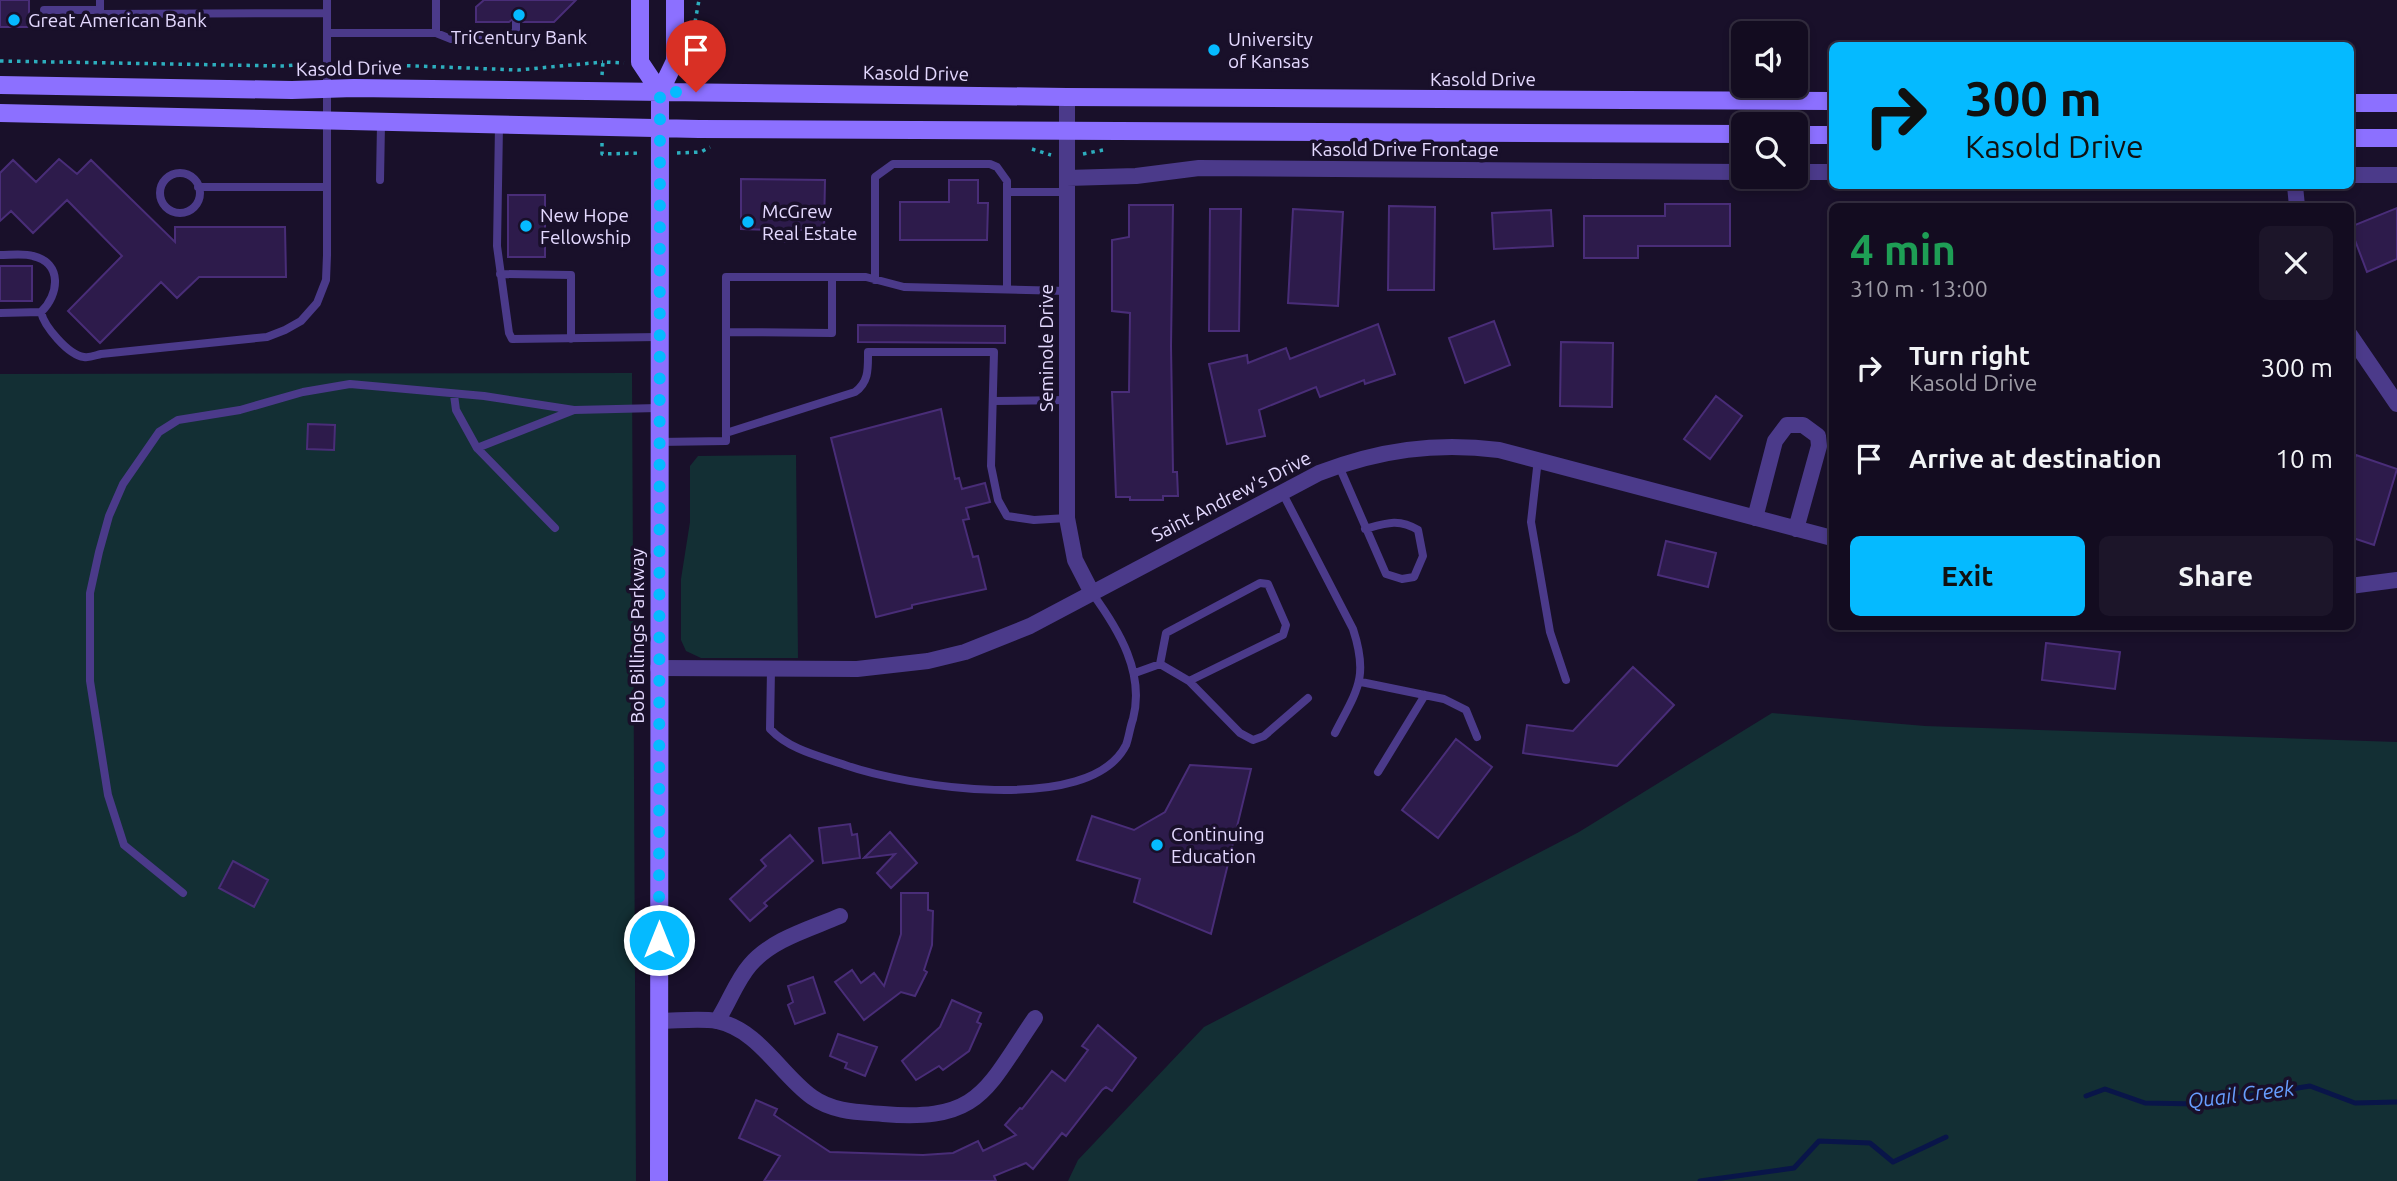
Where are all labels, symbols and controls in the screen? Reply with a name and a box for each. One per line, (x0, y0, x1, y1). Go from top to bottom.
marker: TriCentury Bank (511, 7, 527, 23)
place label: Great American Bank (28, 9, 207, 31)
marker: Great American Bank (6, 12, 22, 28)
pin (666, 20, 726, 92)
map controls (1731, 21, 1808, 189)
button: sound (1731, 21, 1808, 98)
place label: TriCentury Bank (451, 26, 588, 48)
place label: University of Kansas (1228, 28, 1313, 72)
icon: arrive (677, 31, 715, 69)
marker: University of Kansas (1206, 42, 1222, 58)
street label: Kasold Drive (296, 56, 402, 80)
street label: Kasold Drive (863, 61, 969, 85)
street label: Kasold Drive (1430, 68, 1536, 90)
icon: right (1850, 70, 1941, 161)
text: 300 m (1965, 70, 2102, 125)
button: search (1731, 112, 1808, 189)
text: Kasold Drive (1965, 128, 2144, 164)
street label: Kasold Drive Frontage (1311, 138, 1499, 160)
place label: McGrew Real Estate (762, 200, 857, 244)
place label: New Hope Fellowship (540, 204, 631, 248)
marker: McGrew Real Estate (740, 214, 756, 230)
marker: New Hope Fellowship (518, 218, 534, 234)
text: 4 min (1850, 226, 1956, 273)
button: close (2259, 226, 2333, 300)
text: 310 m · 13:00 (1850, 276, 1988, 301)
street label: Seminole Drive (1035, 284, 1057, 412)
text: Turn right (1909, 341, 2030, 370)
icon: right (1850, 349, 1888, 387)
text: 300 m (2261, 353, 2333, 382)
text: Kasold Drive (1909, 370, 2037, 395)
icon: arrive (1850, 440, 1888, 478)
text: Arrive at destination (1909, 444, 2162, 473)
text: 10 m (2275, 444, 2333, 473)
street label: Saint Andrew's Drive (1148, 446, 1314, 546)
button: Exit (1850, 536, 2085, 616)
button: Share (2099, 536, 2333, 616)
street label: Bob Billings Parkway (626, 548, 648, 724)
place label: Continuing Education (1171, 823, 1265, 867)
marker: Continuing Education (1149, 837, 1165, 853)
position arrow (622, 903, 696, 977)
water label: Quail Creek (2186, 1076, 2296, 1113)

